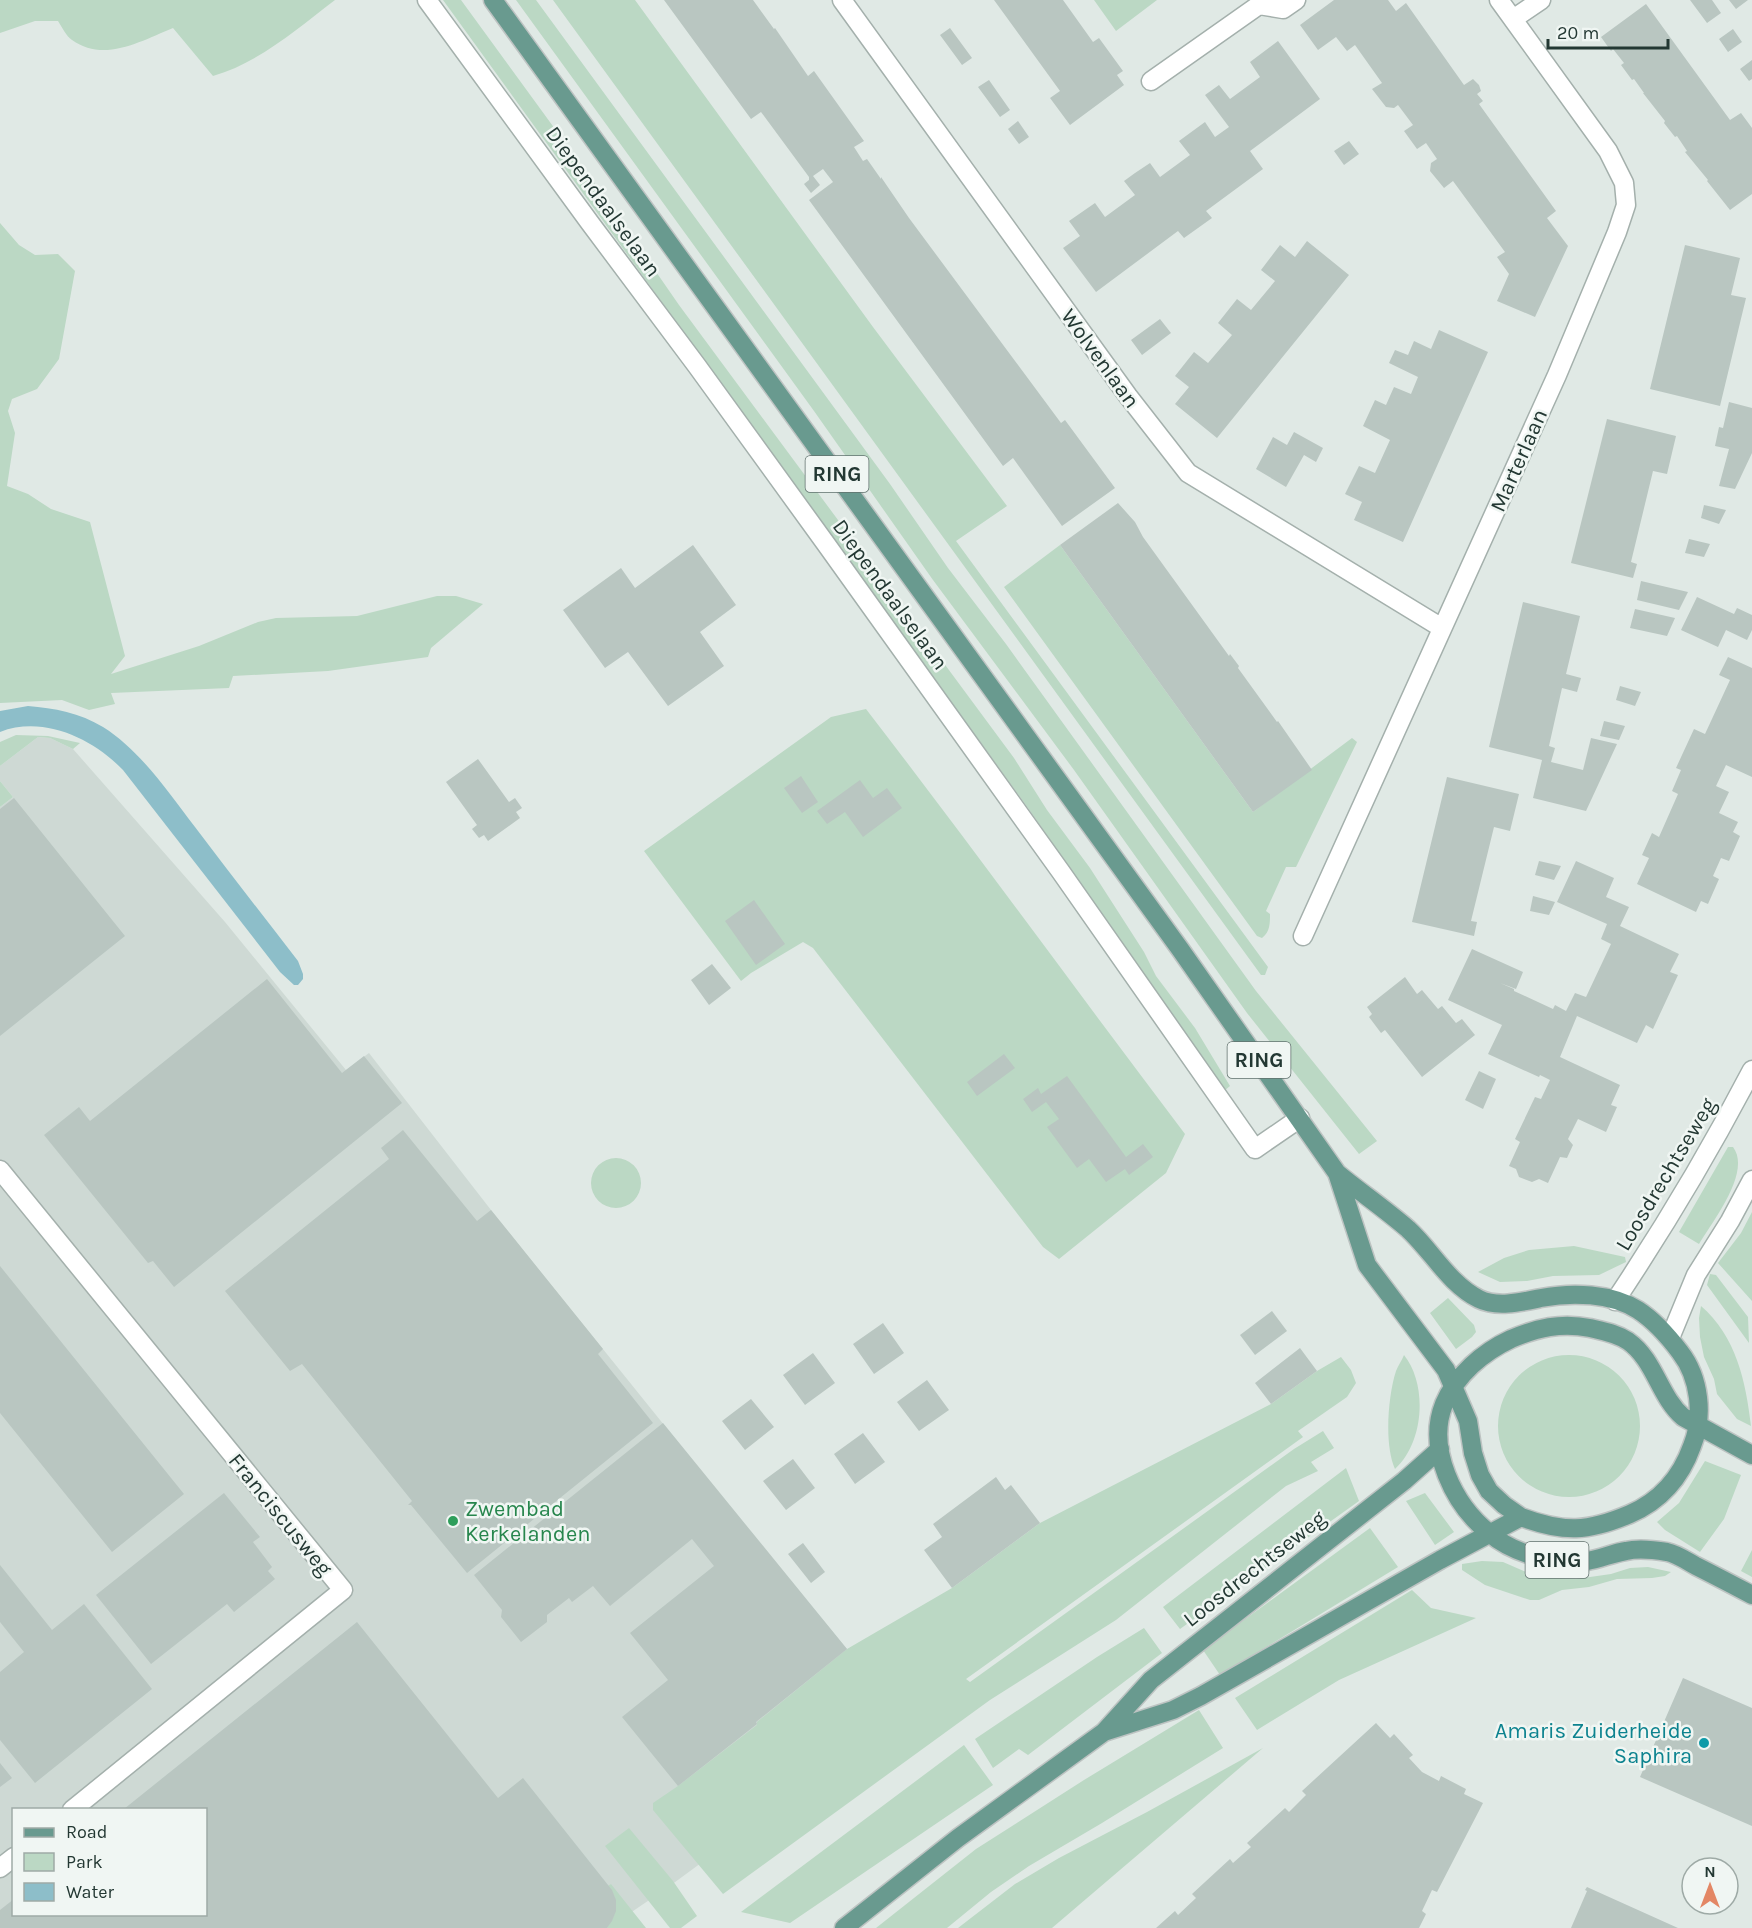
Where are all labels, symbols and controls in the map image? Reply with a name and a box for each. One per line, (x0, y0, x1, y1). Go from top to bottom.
scale bar (1548, 12, 1668, 50)
text: 20 m (1557, 22, 1599, 44)
street label: Diependaalselaan (540, 121, 667, 282)
street label: Wolvenlaan (1055, 304, 1145, 413)
street label: Marterlaan (1485, 405, 1553, 516)
road number: RING (806, 456, 868, 492)
street label: Diependaalselaan (827, 514, 954, 675)
road number: RING (1228, 1042, 1290, 1078)
street label: Loosdrechtseweg (1610, 1093, 1722, 1256)
street label: Franciscusweg (223, 1448, 338, 1582)
place label: Zwembad Kerkelanden (465, 1496, 590, 1547)
street label: Loosdrechtseweg (1178, 1505, 1331, 1632)
marker: Zwembad Kerkelanden (446, 1514, 460, 1528)
road number: RING (1526, 1542, 1588, 1578)
place label: Amaris Zuiderheide Saphira (1495, 1718, 1692, 1769)
marker: Amaris Zuiderheide Saphira (1697, 1736, 1711, 1750)
legend (12, 1808, 207, 1916)
text: Road (66, 1821, 107, 1843)
text: Park (66, 1851, 103, 1873)
north arrow (1680, 1856, 1740, 1916)
text: N (1704, 1862, 1716, 1881)
text: Water (66, 1881, 114, 1903)

